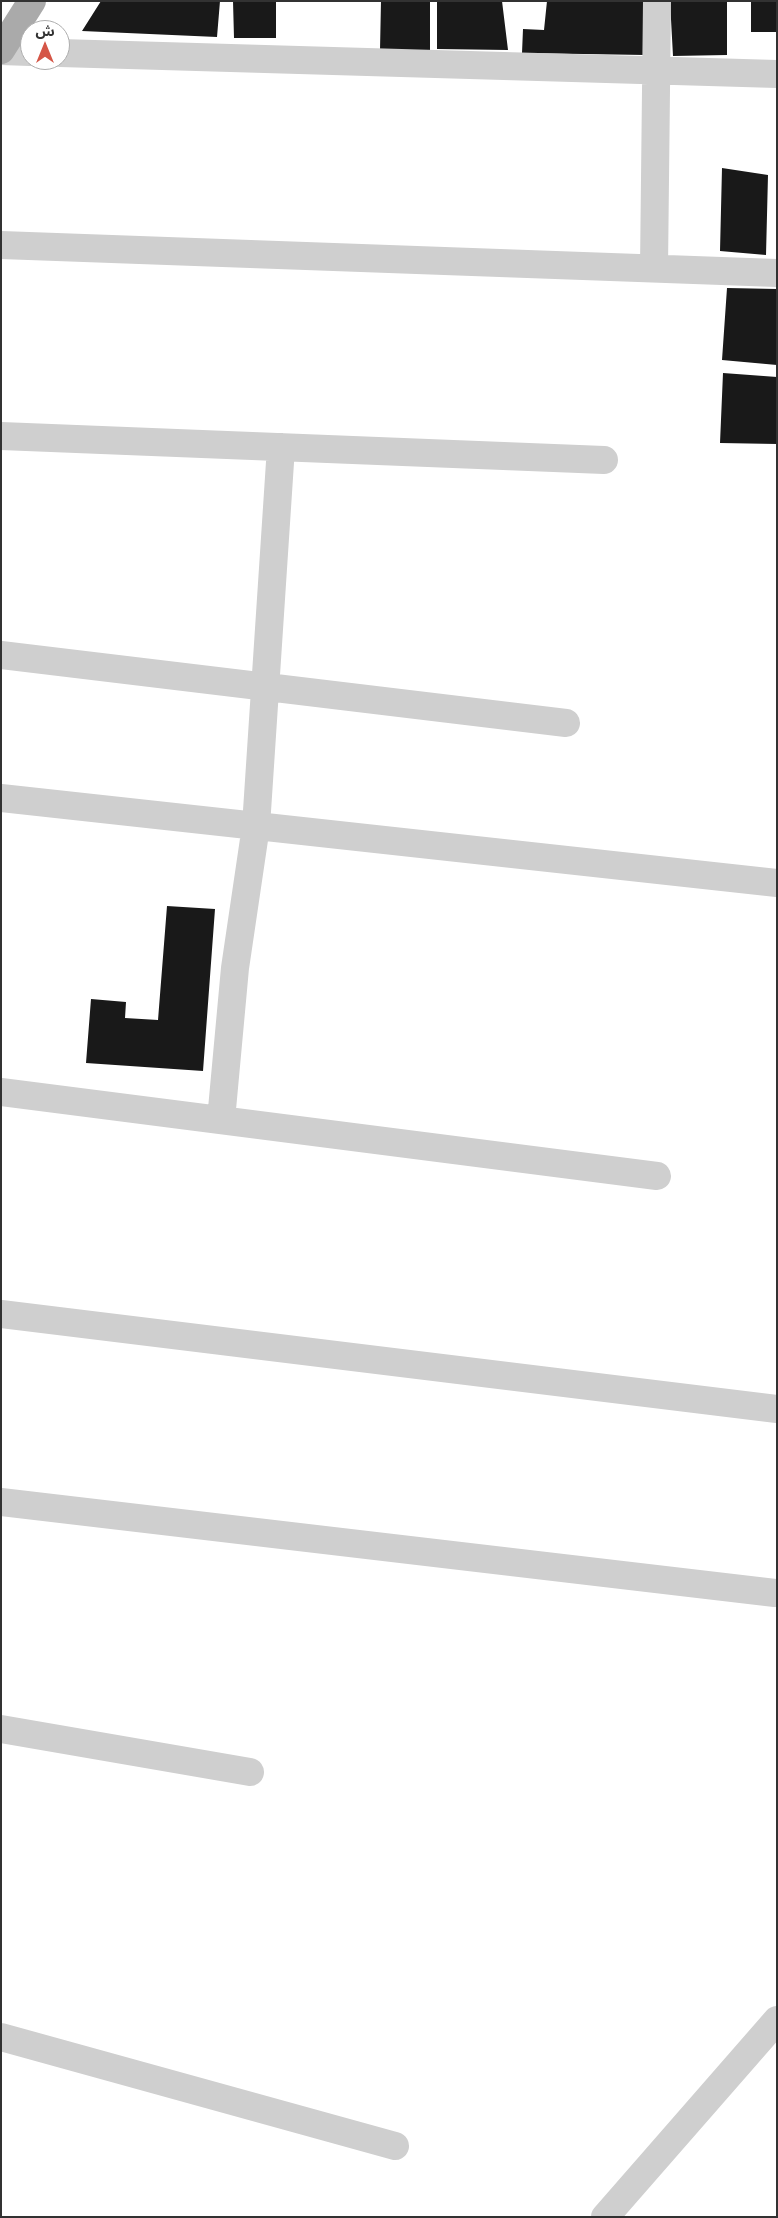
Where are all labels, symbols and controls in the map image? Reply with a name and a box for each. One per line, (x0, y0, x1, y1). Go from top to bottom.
north arrow (20, 20, 70, 70)
text: ش (35, 21, 55, 41)

